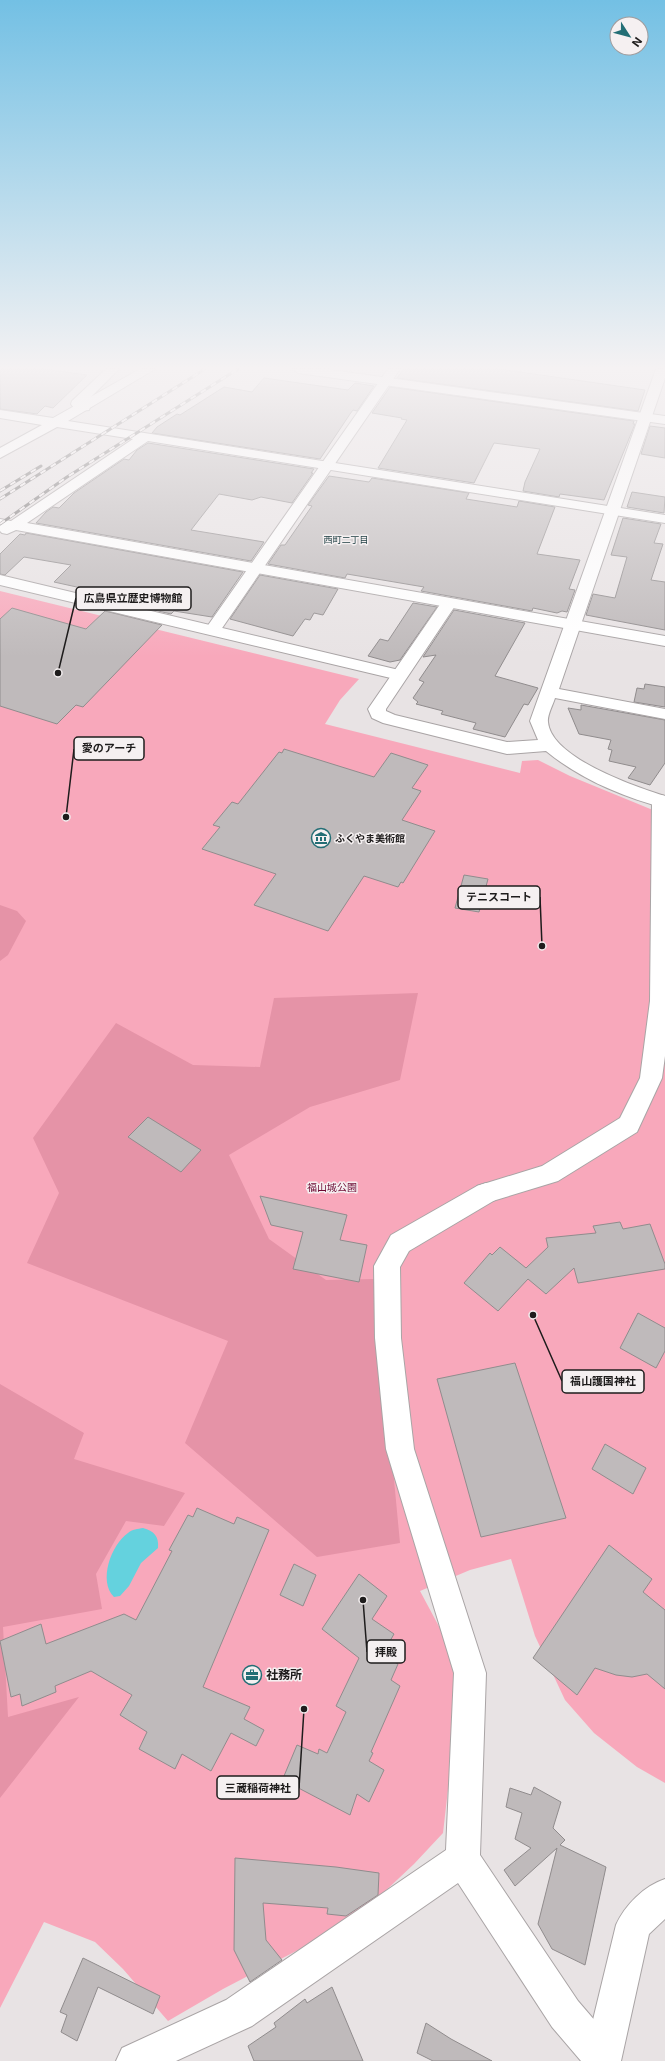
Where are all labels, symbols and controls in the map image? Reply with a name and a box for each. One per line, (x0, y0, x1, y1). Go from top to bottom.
north arrow (609, 16, 649, 56)
text: N (629, 34, 645, 49)
district label: 西町二丁目 (323, 534, 369, 545)
callout: 広島県立歴史博物館 (76, 587, 191, 610)
text: 広島県立歴史博物館 (84, 591, 183, 605)
callout: 愛のアーチ (74, 737, 144, 760)
text: 愛のアーチ (82, 741, 136, 755)
museum icon: ふくやま美術館 (310, 827, 332, 849)
place label: ふくやま美術館 (335, 832, 405, 844)
callout: テニスコート (458, 886, 540, 909)
text: テニスコート (466, 890, 532, 904)
park label: 福山城公園 (307, 1181, 357, 1193)
callout: 福山護国神社 (562, 1370, 644, 1393)
text: 福山護国神社 (570, 1374, 636, 1388)
callout: 拝殿 (367, 1640, 405, 1663)
text: 拝殿 (375, 1645, 397, 1659)
office icon: 社務所 (241, 1664, 263, 1686)
place label: 社務所 (266, 1667, 302, 1682)
callout: 三蔵稲荷神社 (217, 1776, 299, 1799)
text: 三蔵稲荷神社 (225, 1781, 291, 1795)

